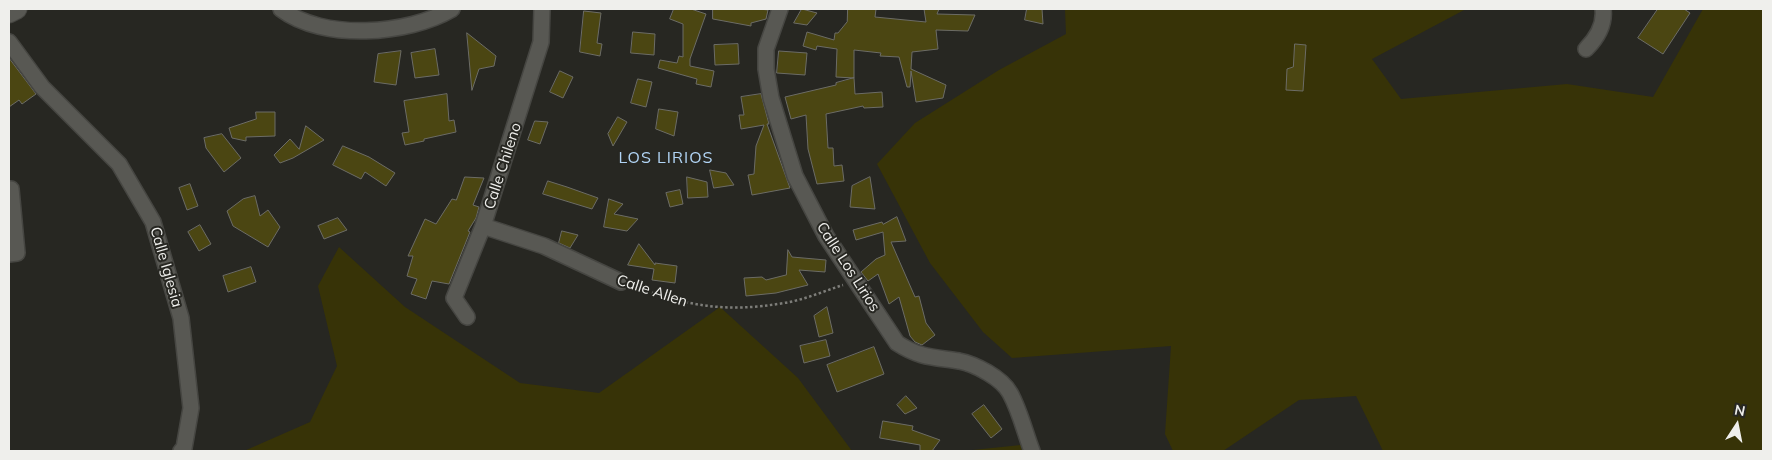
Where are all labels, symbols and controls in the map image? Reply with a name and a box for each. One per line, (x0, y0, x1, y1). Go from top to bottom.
street label: Calle Chileno (481, 120, 525, 212)
district label: LOS LIRIOS (617, 148, 715, 168)
street label: Calle Los Lirios (812, 219, 884, 315)
street label: Calle Iglesia (146, 225, 186, 309)
street label: Calle Allen (614, 271, 690, 311)
north arrow (1712, 400, 1762, 450)
text: N (1733, 400, 1747, 420)

